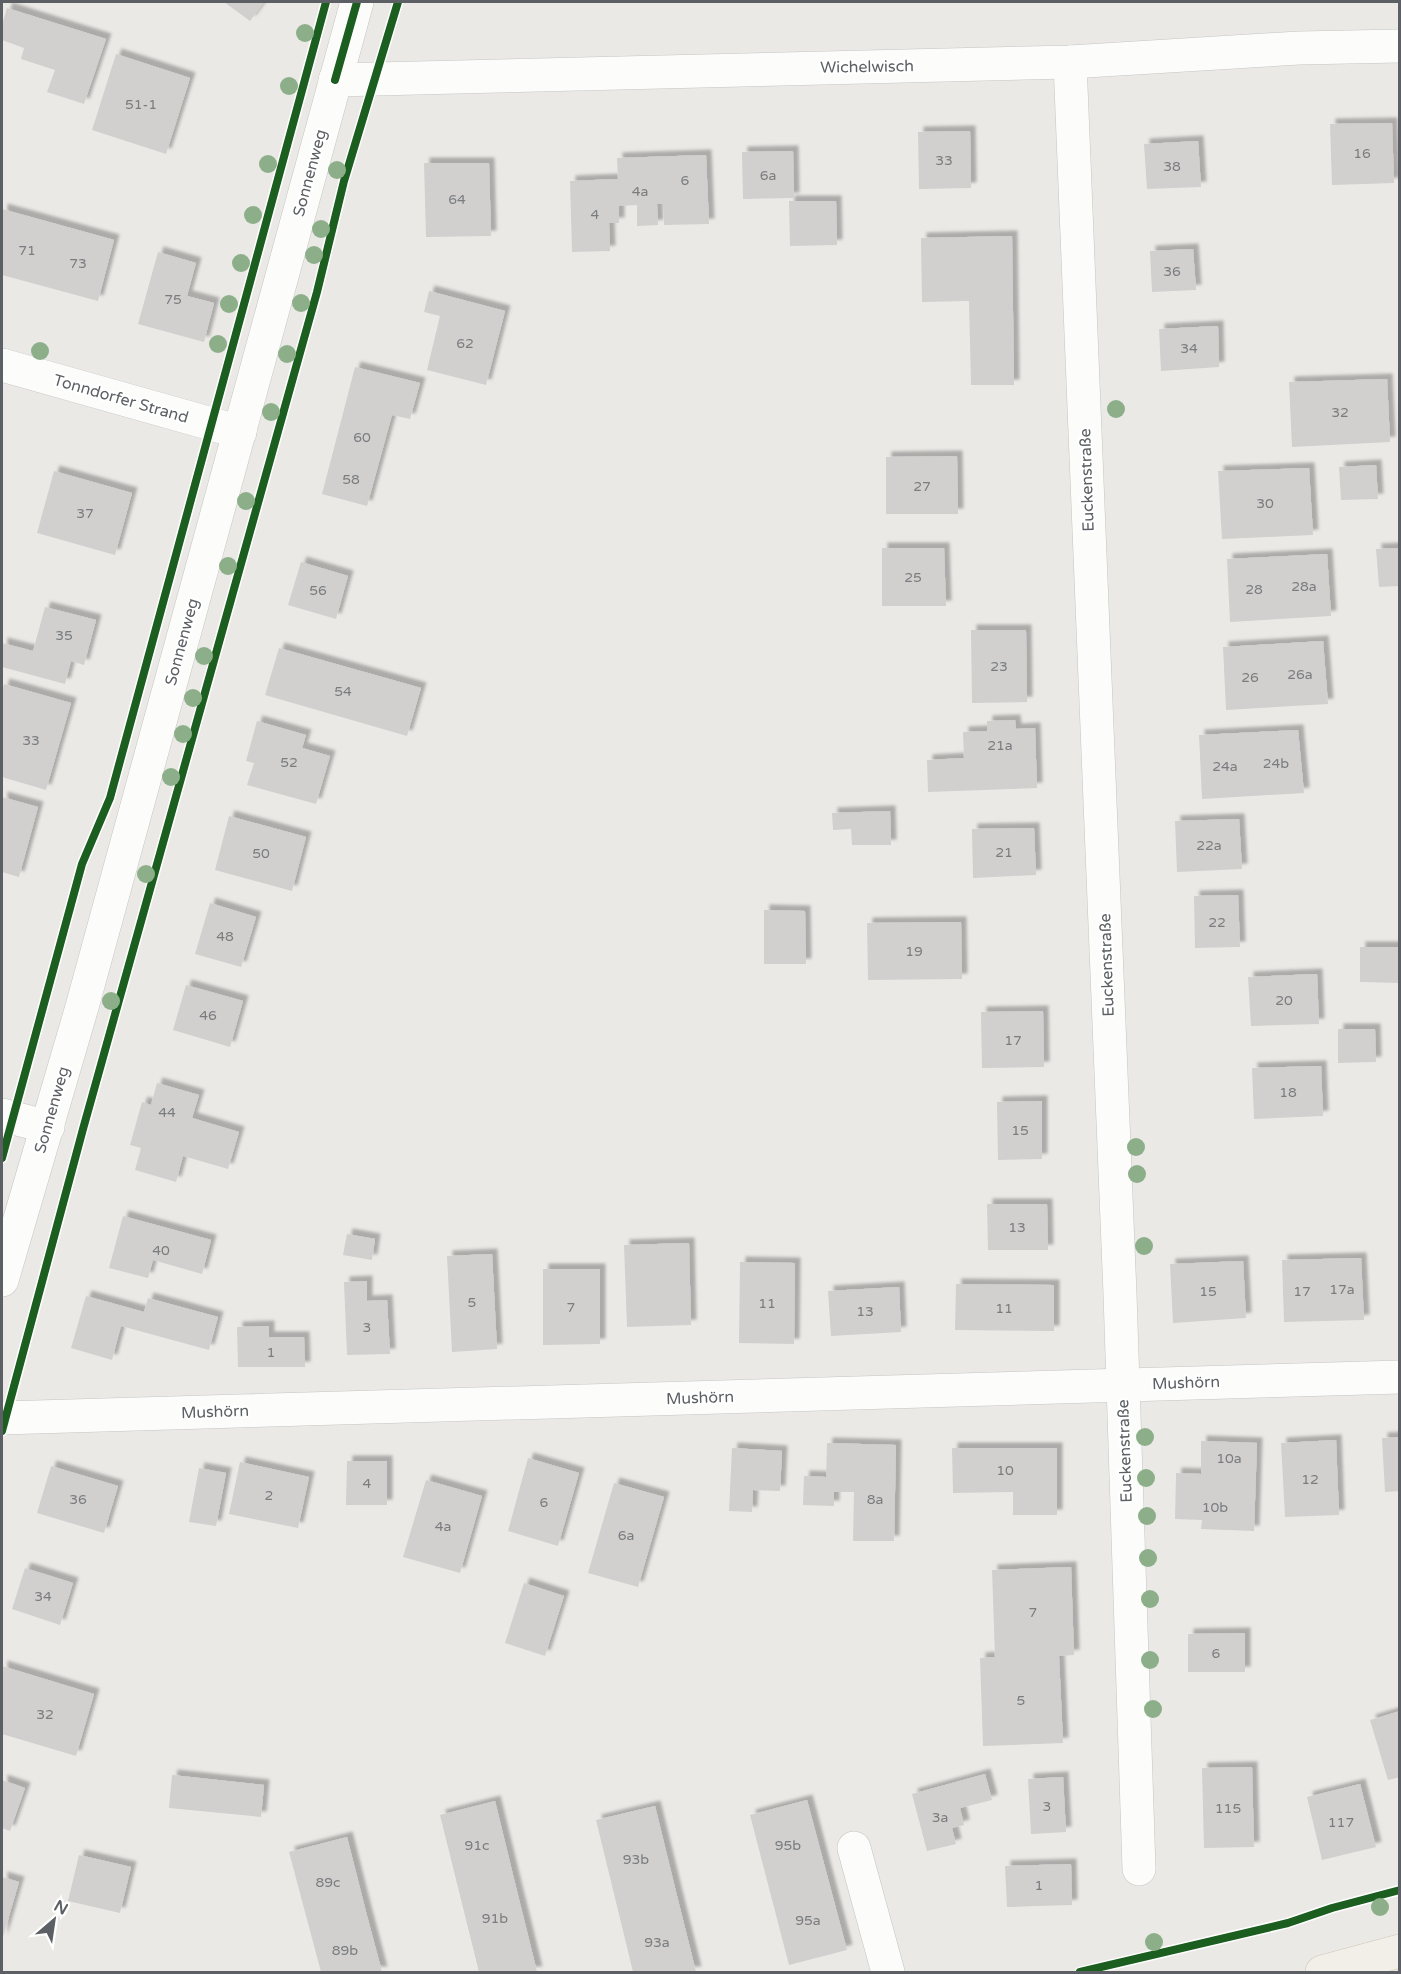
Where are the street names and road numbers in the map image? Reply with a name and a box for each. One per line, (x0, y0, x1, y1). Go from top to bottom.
street label: Wichelwisch (820, 56, 914, 78)
street label: Sonnenweg (289, 127, 331, 219)
street label: Tonndorfer Strand (51, 370, 191, 428)
street label: Euckenstraße (1075, 428, 1099, 532)
street label: Sonnenweg (161, 596, 203, 688)
street label: Euckenstraße (1095, 913, 1119, 1017)
street label: Sonnenweg (30, 1064, 74, 1156)
street label: Mushörn (1152, 1372, 1220, 1394)
street label: Mushörn (666, 1387, 734, 1409)
street label: Euckenstraße (1113, 1399, 1137, 1503)
street label: Mushörn (181, 1401, 249, 1423)

